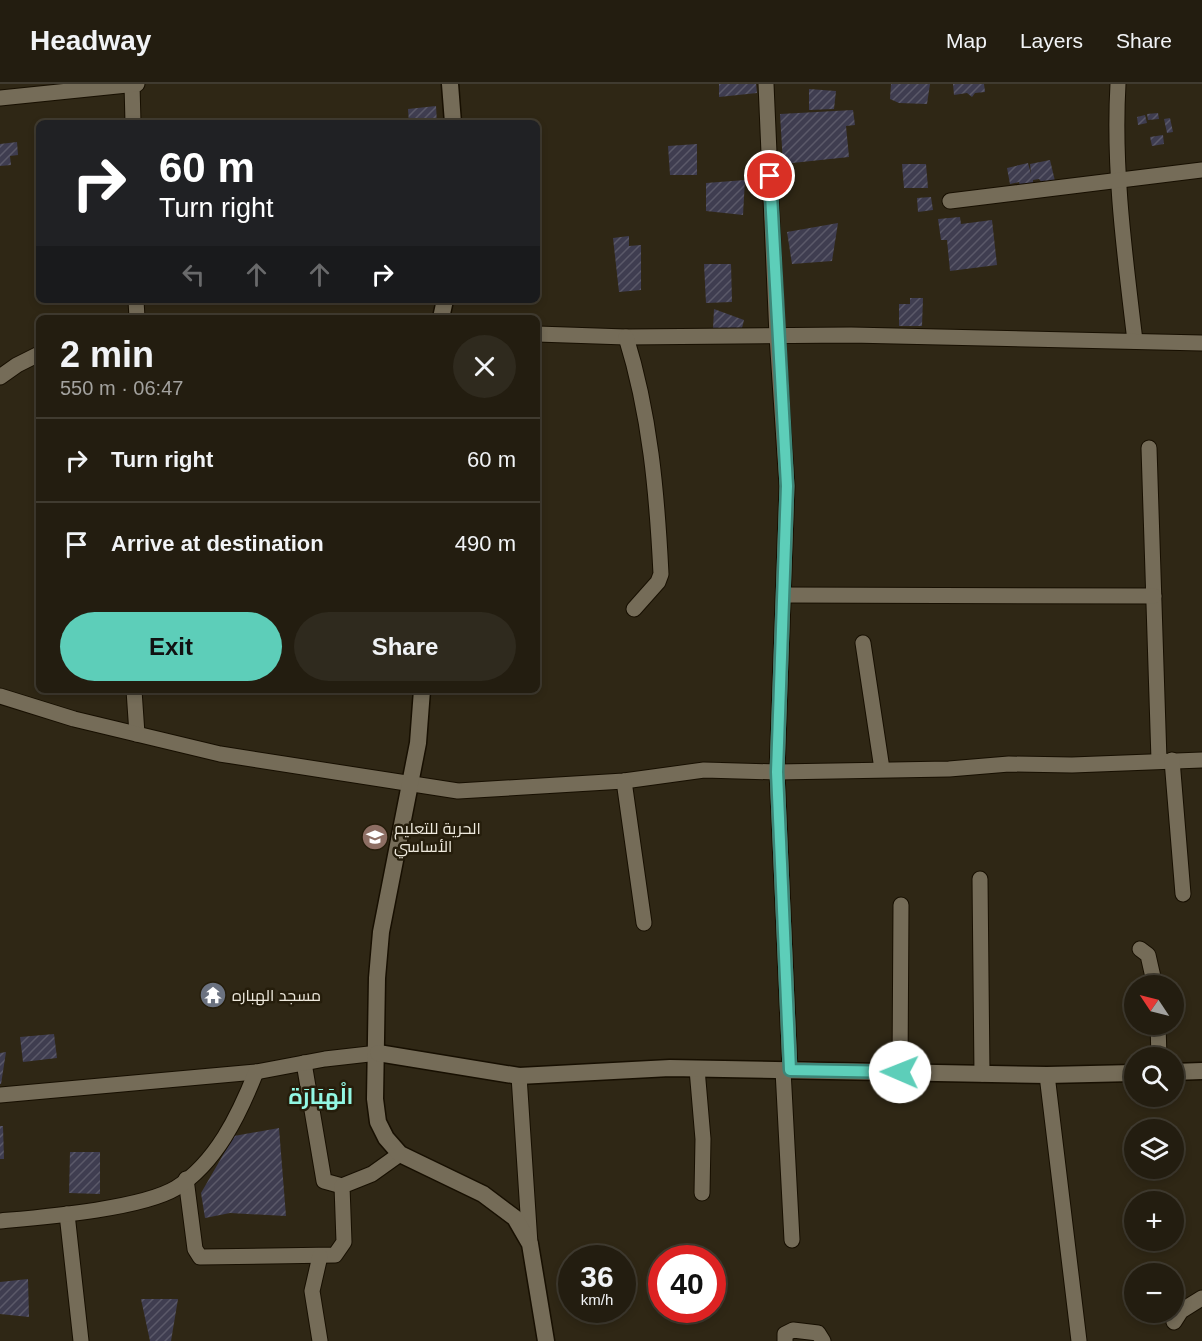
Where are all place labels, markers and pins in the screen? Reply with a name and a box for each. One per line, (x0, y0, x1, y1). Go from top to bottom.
pin (744, 150, 795, 201)
place label: الحرية للتعليم الأساسي (394, 820, 481, 859)
school or university icon: الحرية للتعليم الأساسي (360, 822, 390, 852)
temple icon: مسجد الهباره (198, 980, 228, 1010)
place label: مسجد الهباره (232, 987, 321, 1006)

